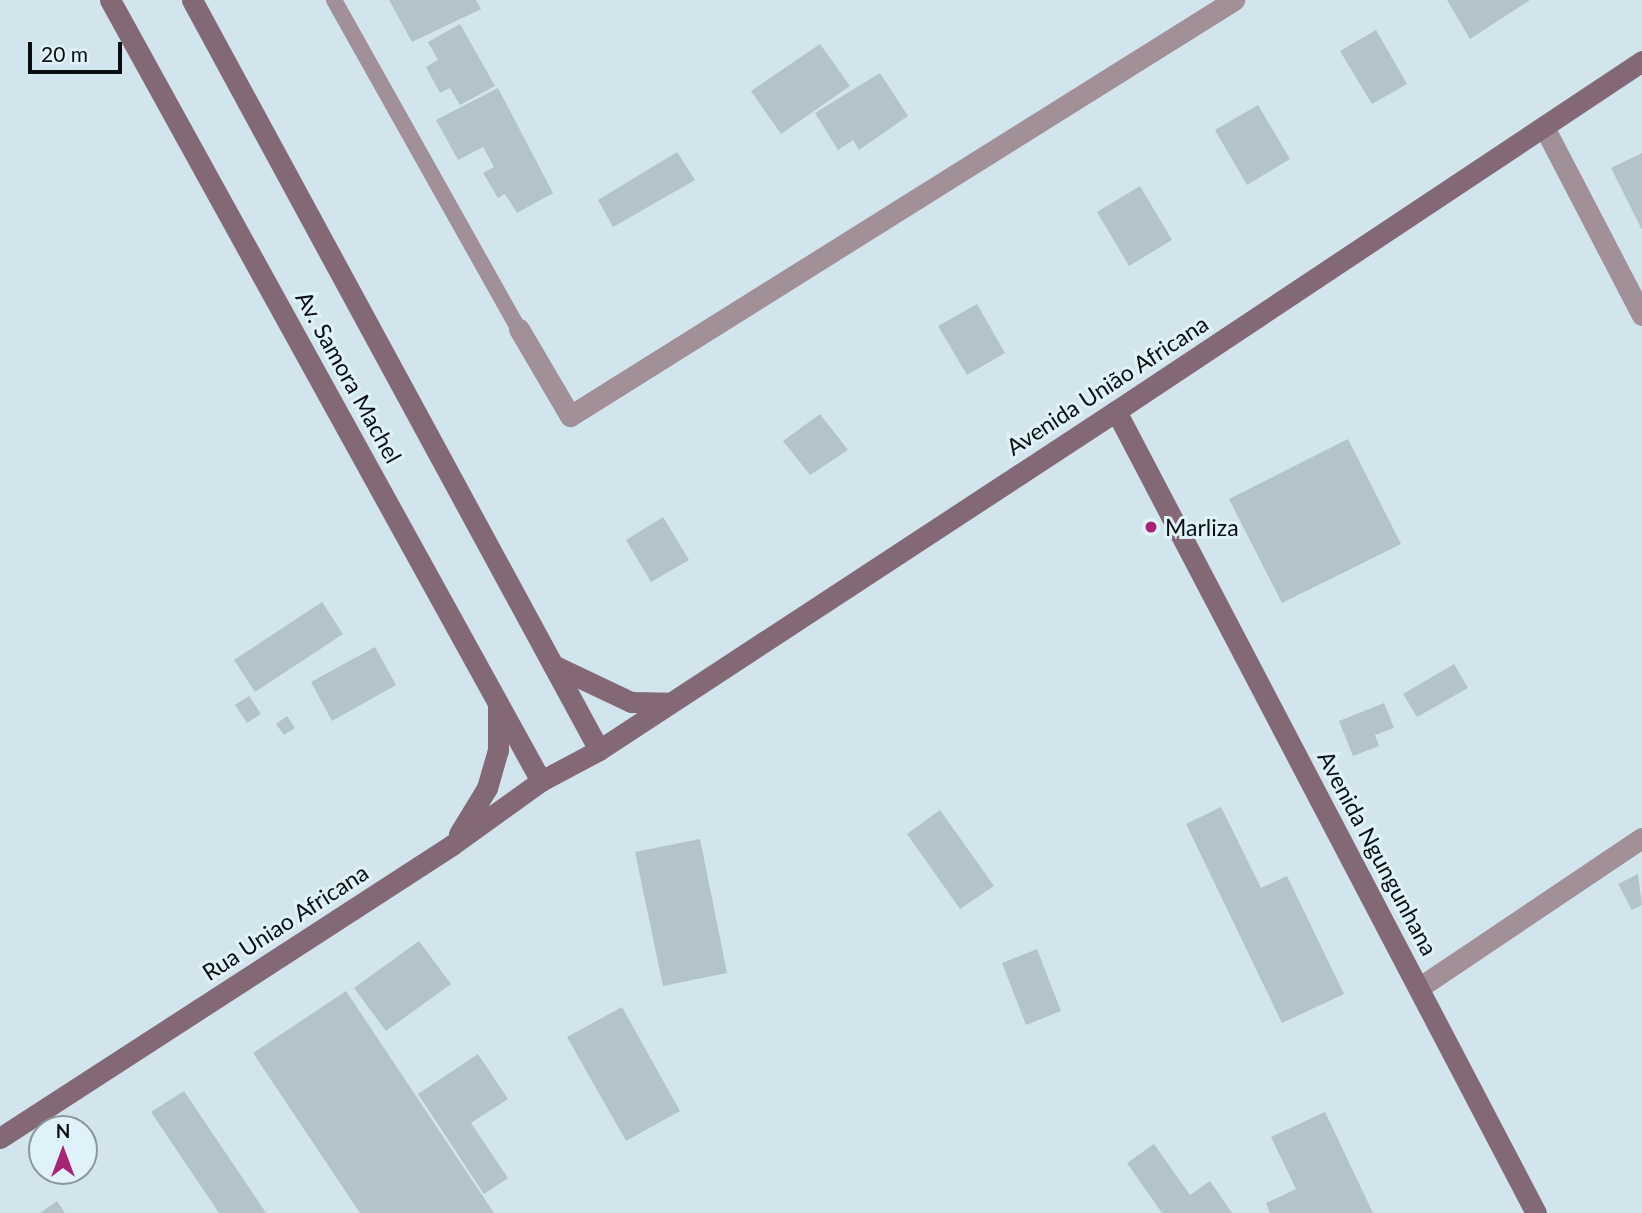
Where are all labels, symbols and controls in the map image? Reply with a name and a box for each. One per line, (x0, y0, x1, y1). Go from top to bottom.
scale bar (32, 28, 126, 72)
text: 20 m (41, 41, 88, 66)
street label: Av. Samora Machel (290, 286, 408, 468)
street label: Avenida União Africana (1001, 309, 1213, 461)
place label: Marliza (1165, 513, 1239, 541)
marker: Marliza (1143, 519, 1159, 535)
street label: Avenida Ngungunhana (1312, 746, 1444, 960)
street label: Rua Uniao Africana (197, 858, 373, 986)
north arrow (28, 1115, 98, 1185)
text: N (56, 1119, 70, 1142)

